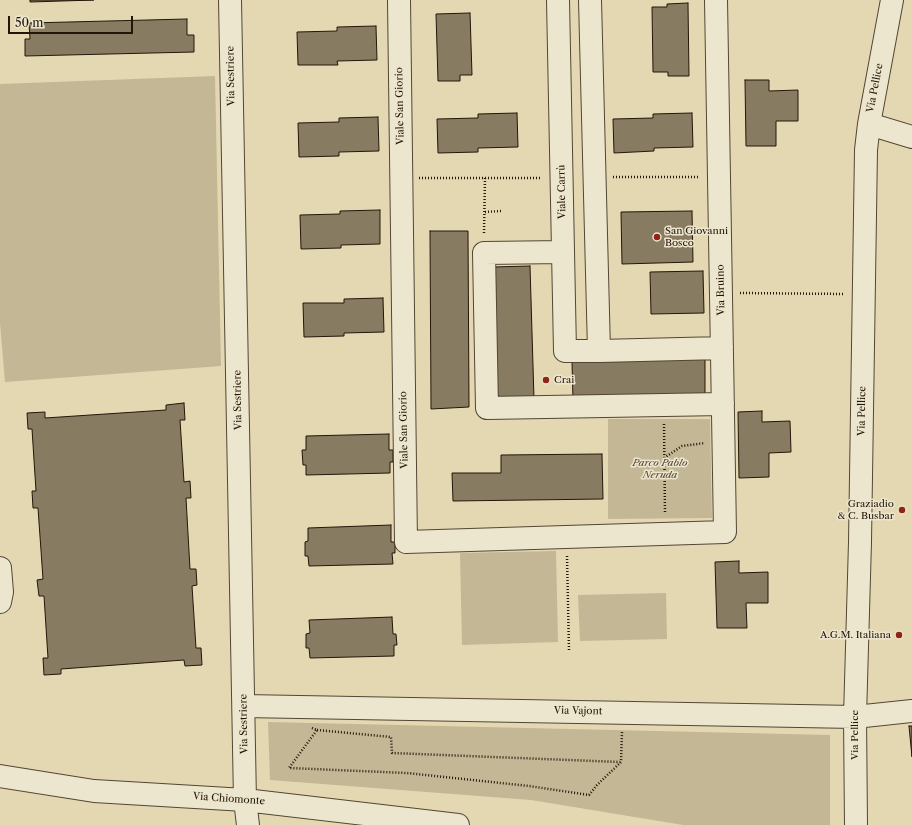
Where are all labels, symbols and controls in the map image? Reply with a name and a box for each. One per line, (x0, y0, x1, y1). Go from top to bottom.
scale bar (10, 8, 135, 34)
text: 50 m (15, 15, 44, 30)
street label: Via Sestriere (224, 46, 238, 106)
street label: Via Pellice (864, 62, 886, 114)
street label: Viale San Giorio (393, 67, 407, 145)
street label: Viale Carrù (556, 165, 568, 219)
place label: San Giovanni Bosco (665, 225, 728, 248)
marker: San Giovanni Bosco (652, 232, 662, 242)
street label: Via Bruino (715, 264, 727, 316)
street label: Via Sestriere (231, 370, 245, 430)
place label: Crai (554, 374, 574, 386)
marker: Crai (541, 375, 551, 385)
street label: Via Pellice (856, 386, 868, 436)
street label: Viale San Giorio (397, 391, 411, 469)
park label: Parco Pablo Neruda (633, 457, 687, 480)
place label: Graziadio & C. Busbar (837, 498, 894, 522)
marker: Graziadio & C. Busbar (897, 505, 907, 515)
place label: A.G.M. Italiana (820, 629, 891, 641)
marker: A.G.M. Italiana (894, 630, 904, 640)
street label: Via Sestriere (237, 694, 251, 754)
street label: Via Vajont (554, 705, 602, 717)
street label: Via Pellice (849, 710, 861, 760)
street label: Via Chiomonte (193, 790, 265, 808)

